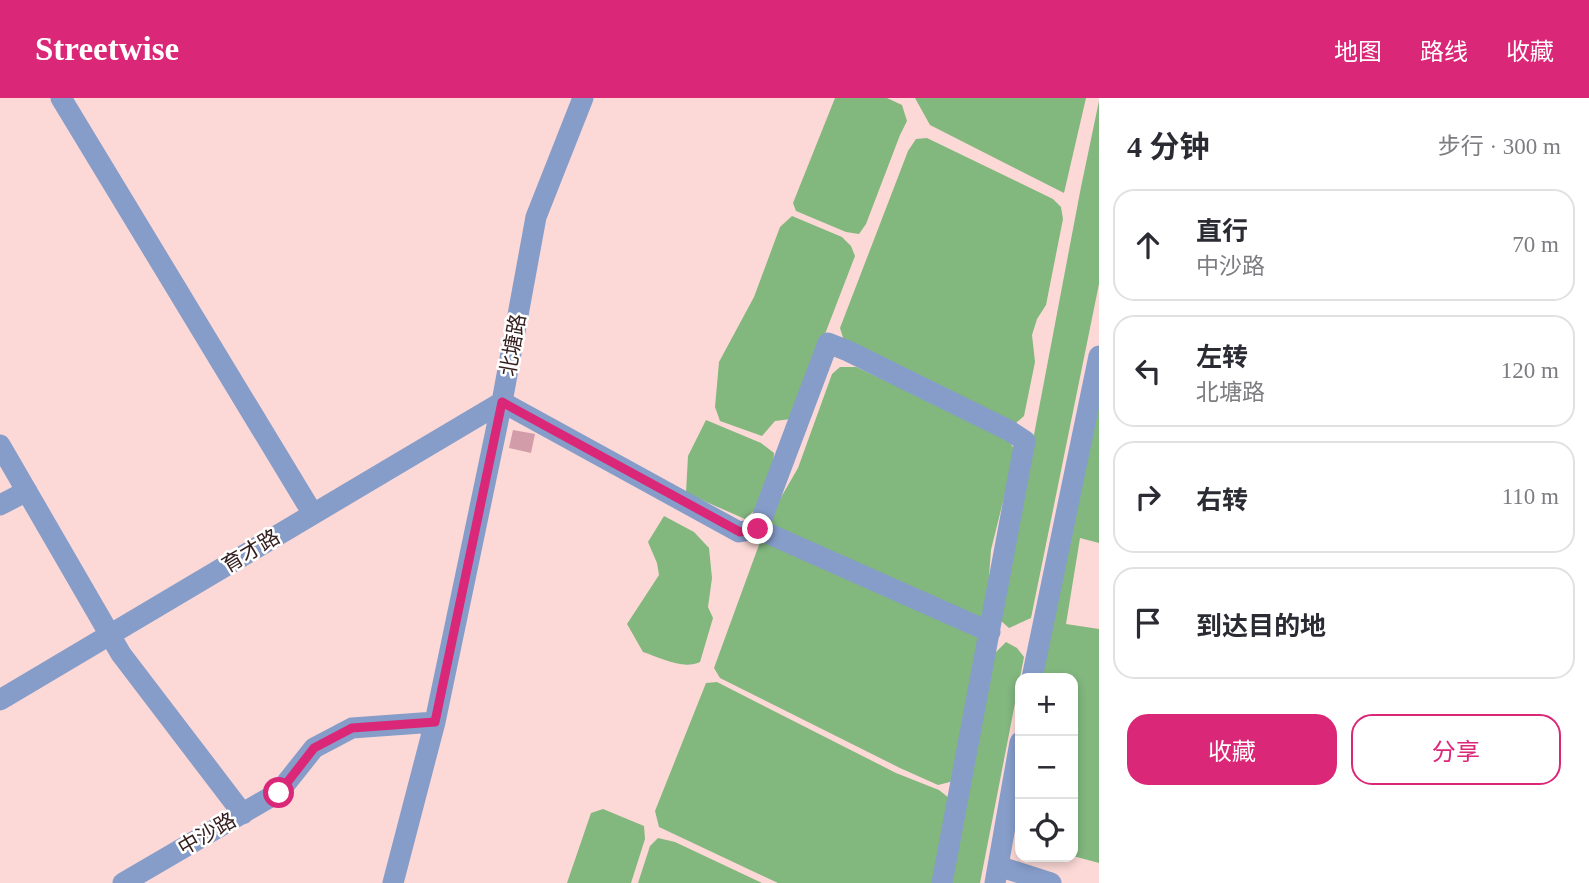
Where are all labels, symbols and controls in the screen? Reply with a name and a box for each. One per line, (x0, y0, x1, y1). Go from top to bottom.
text: Streetwise (35, 31, 179, 67)
text: 地图 (1334, 39, 1382, 65)
text: 路线 (1420, 39, 1468, 65)
text: 收藏 (1506, 39, 1554, 65)
text: 4 分钟 (1127, 130, 1210, 163)
text: 步行 · 300 m (1438, 134, 1561, 159)
text: 直行 (1196, 217, 1248, 246)
icon: ahead (1129, 226, 1167, 264)
text: 70 m (1512, 232, 1559, 257)
text: 中沙路 (1196, 254, 1265, 279)
street label: 北塘路 (496, 312, 530, 378)
text: 左转 (1196, 343, 1248, 372)
icon: left (1129, 352, 1167, 390)
text: 120 m (1501, 358, 1559, 383)
text: 北塘路 (1196, 380, 1265, 405)
icon: right (1129, 478, 1167, 516)
text: 110 m (1502, 484, 1559, 509)
text: 右转 (1196, 486, 1248, 515)
route end (742, 513, 773, 544)
street label: 育才路 (218, 524, 284, 578)
icon: arrive (1129, 604, 1167, 642)
text: 到达目的地 (1196, 612, 1326, 641)
map controls (1015, 673, 1078, 862)
button: + (1015, 673, 1078, 736)
button: 收藏 (1127, 714, 1337, 785)
button: 分享 (1351, 714, 1561, 785)
button: − (1015, 736, 1078, 799)
route start (263, 777, 294, 808)
button: locate (1015, 799, 1078, 862)
street label: 中沙路 (174, 808, 240, 860)

